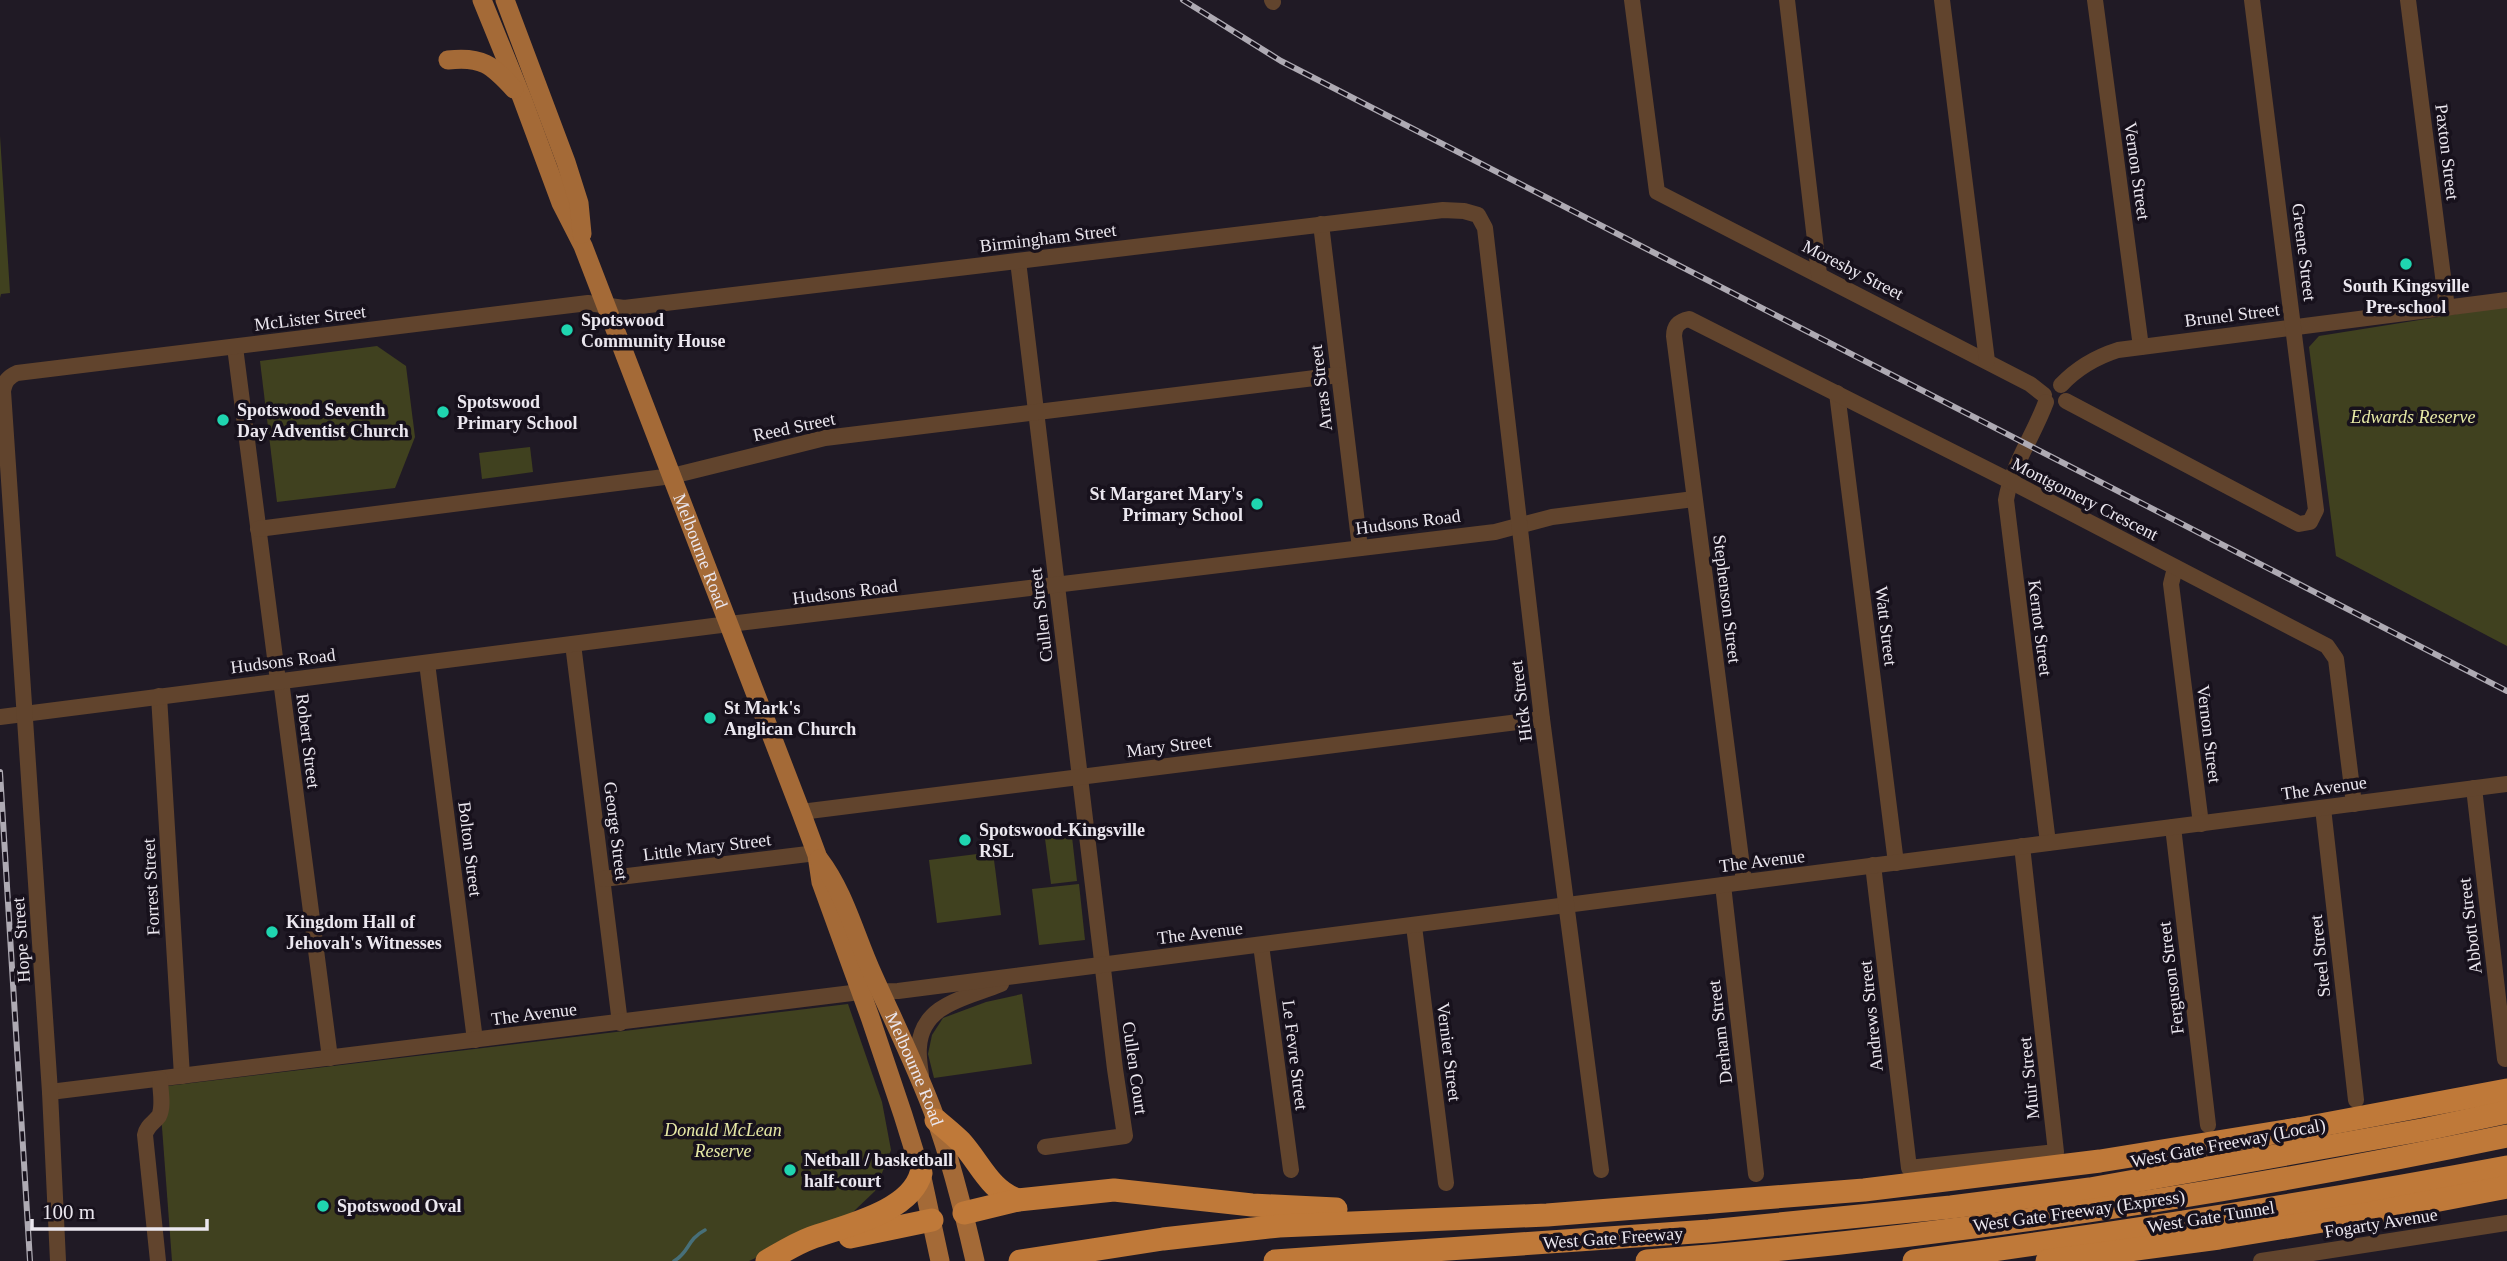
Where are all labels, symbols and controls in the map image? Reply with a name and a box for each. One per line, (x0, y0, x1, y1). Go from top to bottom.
street label: Paxton Street (2431, 103, 2463, 201)
street label: Vernon Street (2120, 121, 2154, 221)
street label: Greene Street (2288, 202, 2320, 302)
street label: Birmingham Street (979, 220, 1117, 256)
street label: Moresby Street (1799, 236, 1907, 304)
marker: South Kingsville Pre-school (2398, 256, 2414, 272)
place label: South Kingsville Pre-school (2343, 276, 2469, 317)
street label: Brunel Street (2183, 299, 2281, 331)
street label: McLister Street (253, 301, 367, 335)
place label: Spotswood Community House (581, 310, 726, 351)
marker: Spotswood Community House (559, 322, 575, 338)
street label: Arras Street (1306, 344, 1336, 432)
place label: Spotswood Primary School (457, 392, 577, 433)
place label: Spotswood Seventh Day Adventist Church (237, 400, 409, 441)
marker: Spotswood Primary School (435, 404, 451, 420)
park label: Edwards Reserve (2350, 407, 2475, 427)
street label: Reed Street (751, 409, 837, 445)
marker: Spotswood Seventh Day Adventist Church (215, 412, 231, 428)
street label: Montgomery Crescent (2009, 453, 2161, 545)
place label: St Margaret Mary's Primary School (1089, 484, 1243, 525)
street label: Melbourne Road (669, 491, 732, 611)
marker: St Margaret Mary's Primary School (1249, 496, 1265, 512)
street label: Hudsons Road (1354, 506, 1462, 538)
street label: Stephenson Street (1709, 534, 1745, 664)
street label: Cullen Street (1025, 567, 1057, 663)
street label: Hudsons Road (791, 576, 899, 608)
street label: Kernot Street (2024, 579, 2056, 677)
street label: Watt Street (1871, 585, 1901, 667)
street label: Hudsons Road (229, 645, 337, 677)
street label: Hick Street (1506, 659, 1536, 743)
street label: Vernon Street (2193, 684, 2225, 784)
street label: Robert Street (292, 692, 324, 790)
place label: St Mark's Anglican Church (724, 698, 856, 739)
marker: St Mark's Anglican Church (702, 710, 718, 726)
street label: Mary Street (1125, 731, 1213, 761)
street label: The Avenue (2280, 772, 2368, 804)
street label: George Street (600, 781, 632, 881)
street label: Bolton Street (454, 800, 486, 898)
place label: Spotswood-Kingsville RSL (979, 820, 1145, 861)
street label: Little Mary Street (642, 829, 772, 865)
marker: Spotswood-Kingsville RSL (957, 832, 973, 848)
street label: Forrest Street (138, 838, 164, 936)
street label: The Avenue (1718, 846, 1806, 876)
street label: Abbott Street (2454, 877, 2486, 975)
street label: Hope Street (8, 897, 34, 983)
place label: Kingdom Hall of Jehovah's Witnesses (286, 912, 442, 953)
street label: Steel Street (2306, 914, 2334, 998)
street label: The Avenue (1156, 918, 1244, 948)
street label: Ferguson Street (2154, 921, 2188, 1035)
marker: Kingdom Hall of Jehovah's Witnesses (264, 924, 280, 940)
street label: Andrews Street (1855, 960, 1887, 1072)
street label: Derham Street (1704, 979, 1736, 1085)
street label: The Avenue (490, 999, 578, 1029)
street label: Le Fevre Street (1278, 999, 1312, 1111)
street label: Vernier Street (1433, 1001, 1465, 1103)
street label: Melbourne Road (881, 1009, 947, 1128)
street label: Cullen Court (1119, 1020, 1151, 1116)
street label: Muir Street (2015, 1036, 2043, 1120)
street label: West Gate Freeway (Local) (2129, 1114, 2327, 1173)
park label: Donald McLean Reserve (663, 1120, 782, 1161)
place label: Netball / basketball half-court (804, 1150, 953, 1191)
marker: Netball / basketball half-court (782, 1162, 798, 1178)
street label: West Gate Freeway (Express) (1972, 1186, 2186, 1237)
scale bar (32, 1188, 206, 1232)
place label: Spotswood Oval (337, 1196, 462, 1216)
street label: West Gate Tunnel (2146, 1197, 2276, 1237)
marker: Spotswood Oval (315, 1198, 331, 1214)
text: 100 m (42, 1200, 95, 1224)
street label: Fogarty Avenue (2323, 1204, 2439, 1242)
street label: West Gate Freeway (1542, 1223, 1684, 1253)

